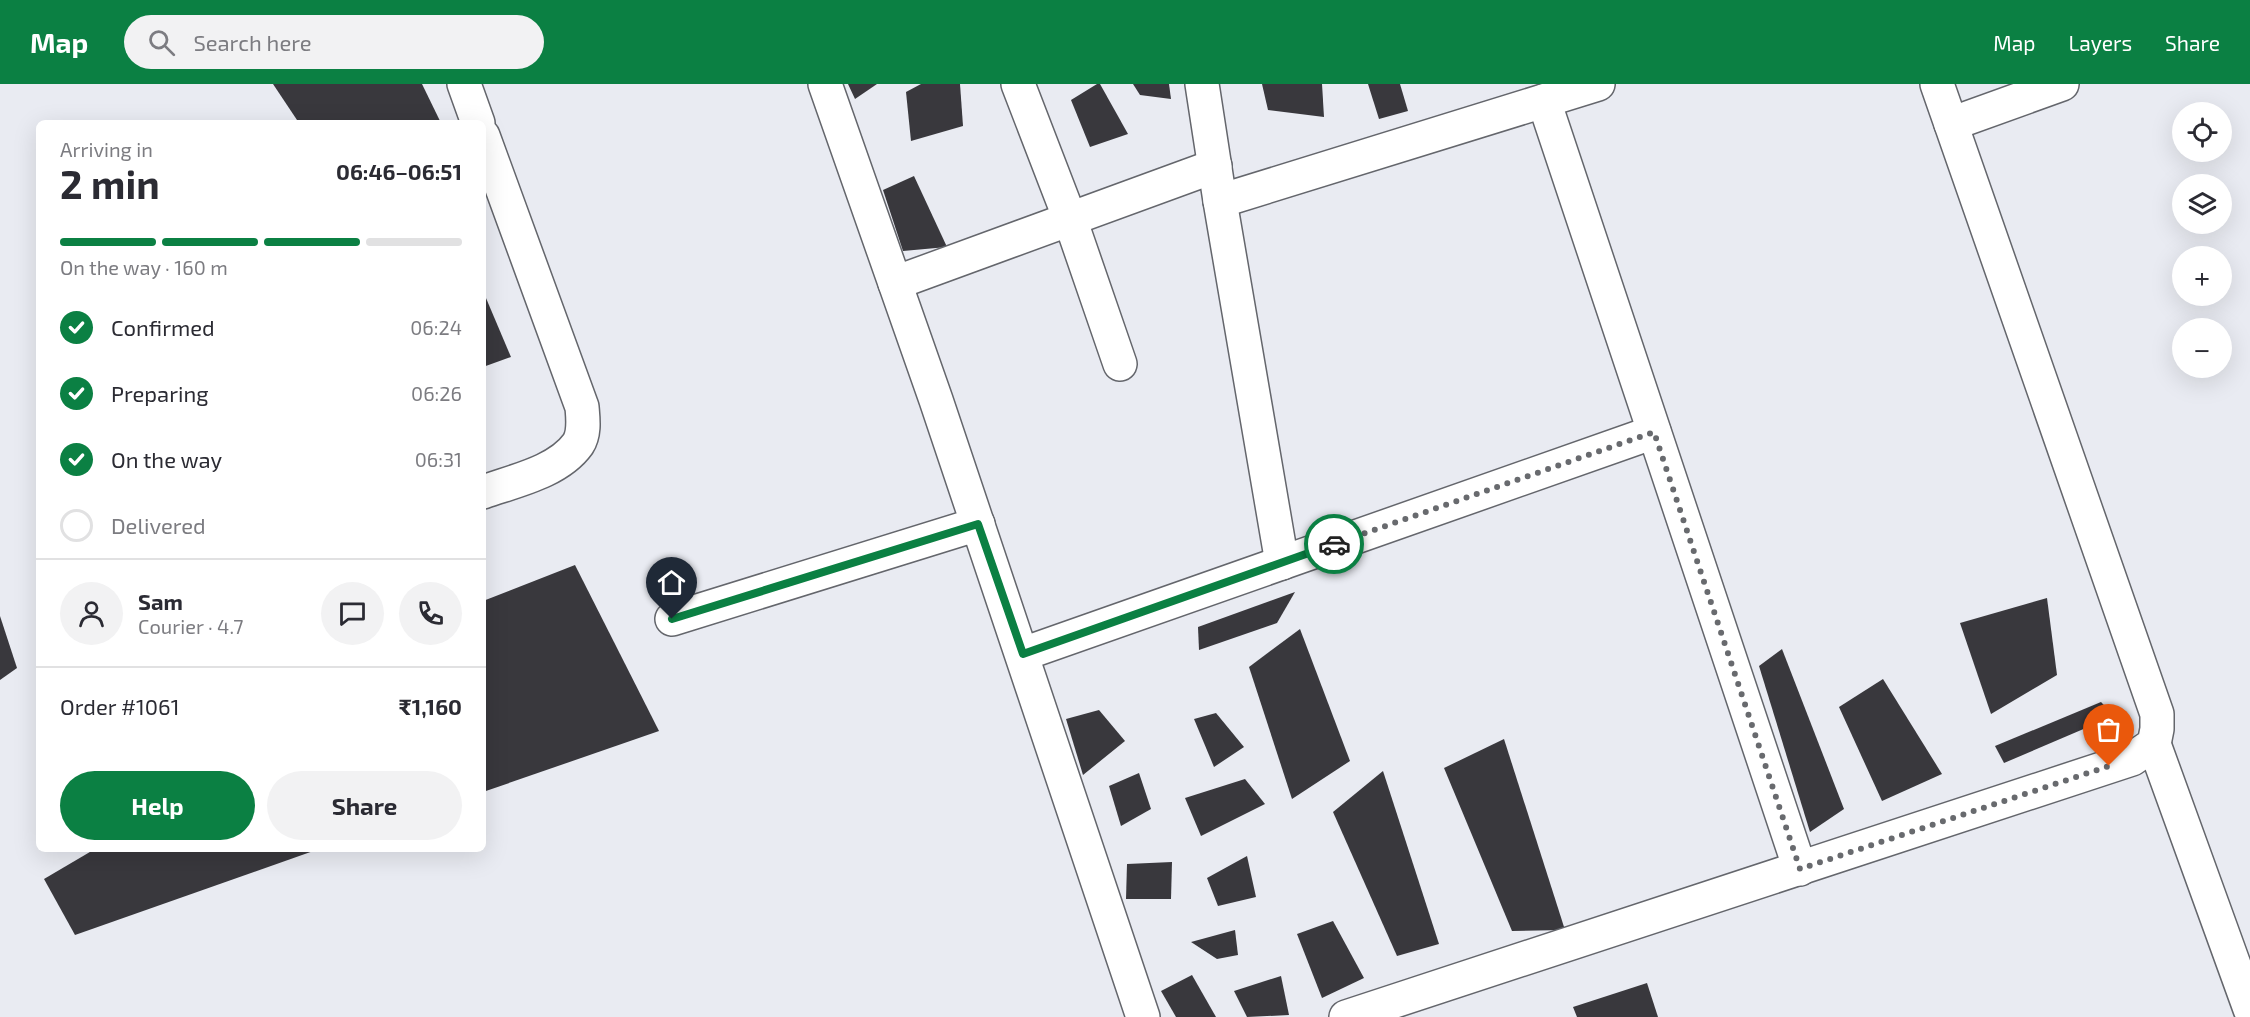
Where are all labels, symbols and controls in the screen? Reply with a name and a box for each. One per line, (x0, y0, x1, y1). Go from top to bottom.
search box (124, 15, 544, 69)
text: Map (30, 25, 88, 59)
icon: search (145, 26, 178, 59)
text: Search here (193, 29, 312, 55)
text: Map (1993, 30, 2035, 55)
text: Layers (2068, 30, 2132, 55)
text: Share (2165, 30, 2220, 55)
map controls (2172, 102, 2232, 378)
button: locate (2172, 102, 2232, 162)
text: Arriving in (60, 137, 153, 161)
text: 06:46–06:51 (336, 158, 462, 184)
text: 2 min (60, 160, 160, 207)
button: layers (2172, 174, 2232, 234)
button: + (2172, 246, 2232, 306)
text: On the way · 160 m (60, 255, 228, 279)
icon: check (60, 311, 93, 344)
text: Confirmed (111, 314, 215, 340)
text: 06:24 (410, 315, 462, 339)
button: − (2172, 318, 2232, 378)
icon: check (60, 377, 93, 410)
text: Preparing (111, 380, 209, 406)
text: 06:26 (411, 381, 462, 405)
icon: check (60, 443, 93, 476)
text: On the way (111, 446, 222, 472)
text: 06:31 (415, 447, 462, 471)
text: Delivered (111, 512, 206, 538)
courier (1304, 514, 1364, 574)
icon: car (1318, 528, 1351, 561)
pin (646, 557, 697, 619)
icon: home (655, 566, 688, 599)
button: person (60, 582, 123, 645)
button: chat (321, 582, 384, 645)
button: phone (399, 582, 462, 645)
text: Sam (138, 588, 183, 614)
text: Courier · 4.7 (138, 614, 244, 638)
text: Order #1061 (60, 693, 179, 719)
text: ₹1,160 (399, 693, 462, 719)
pin (2083, 704, 2134, 766)
icon: bag (2092, 713, 2125, 746)
button: Help (60, 771, 255, 840)
button: Share (267, 771, 462, 840)

